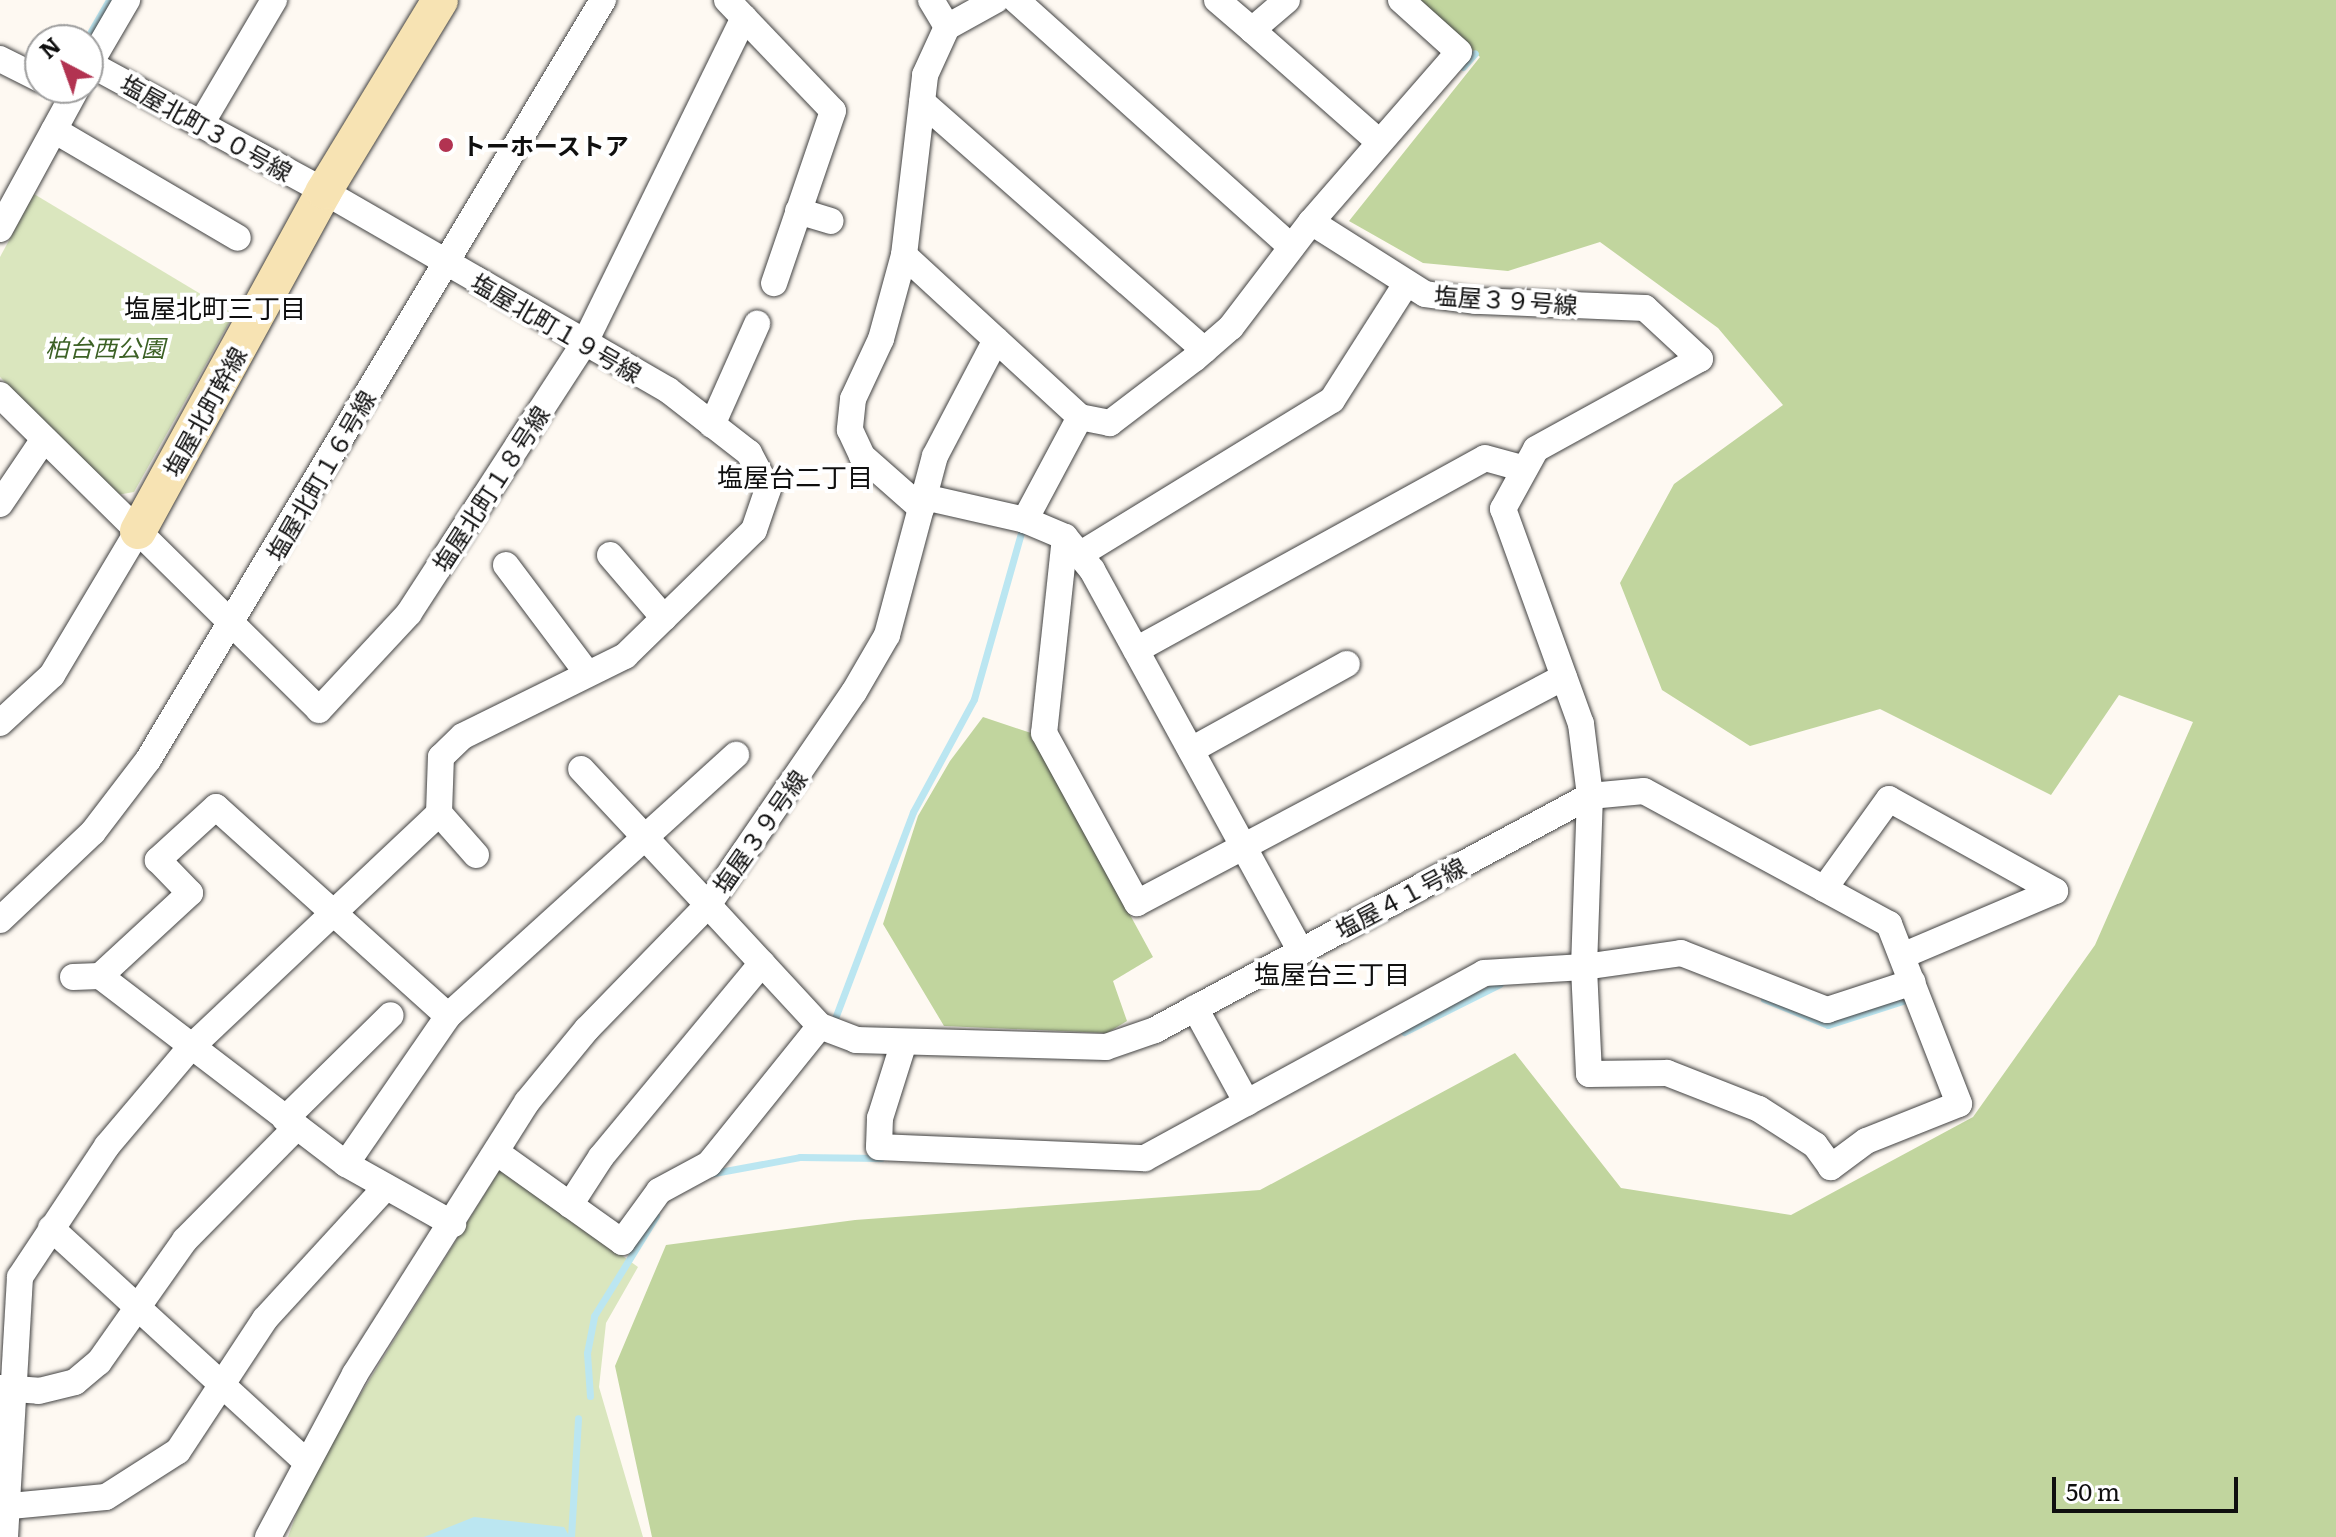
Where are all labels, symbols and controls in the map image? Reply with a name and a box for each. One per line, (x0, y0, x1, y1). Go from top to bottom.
north arrow (24, 24, 104, 104)
text: N (31, 29, 67, 66)
street label: 塩屋北町３０号線 (116, 68, 298, 186)
place label: トーホーストア (462, 131, 630, 159)
marker: トーホーストア (437, 136, 455, 154)
street label: 塩屋北町１９号線 (467, 267, 647, 387)
street label: 塩屋３９号線 (1433, 280, 1579, 318)
district label: 塩屋北町三丁目 (124, 291, 306, 323)
park label: 柏台西公園 (45, 333, 165, 361)
street label: 塩屋北町幹線 (156, 341, 252, 481)
street label: 塩屋北町１６号線 (260, 385, 380, 565)
street label: 塩屋北町１８号線 (426, 400, 554, 576)
district label: 塩屋台二丁目 (717, 460, 873, 492)
street label: 塩屋３９号線 (706, 764, 812, 898)
street label: 塩屋４１号線 (1330, 850, 1470, 944)
district label: 塩屋台三丁目 (1254, 957, 1410, 989)
scale bar (2056, 1461, 2242, 1511)
text: 50 m (2066, 1473, 2120, 1508)

